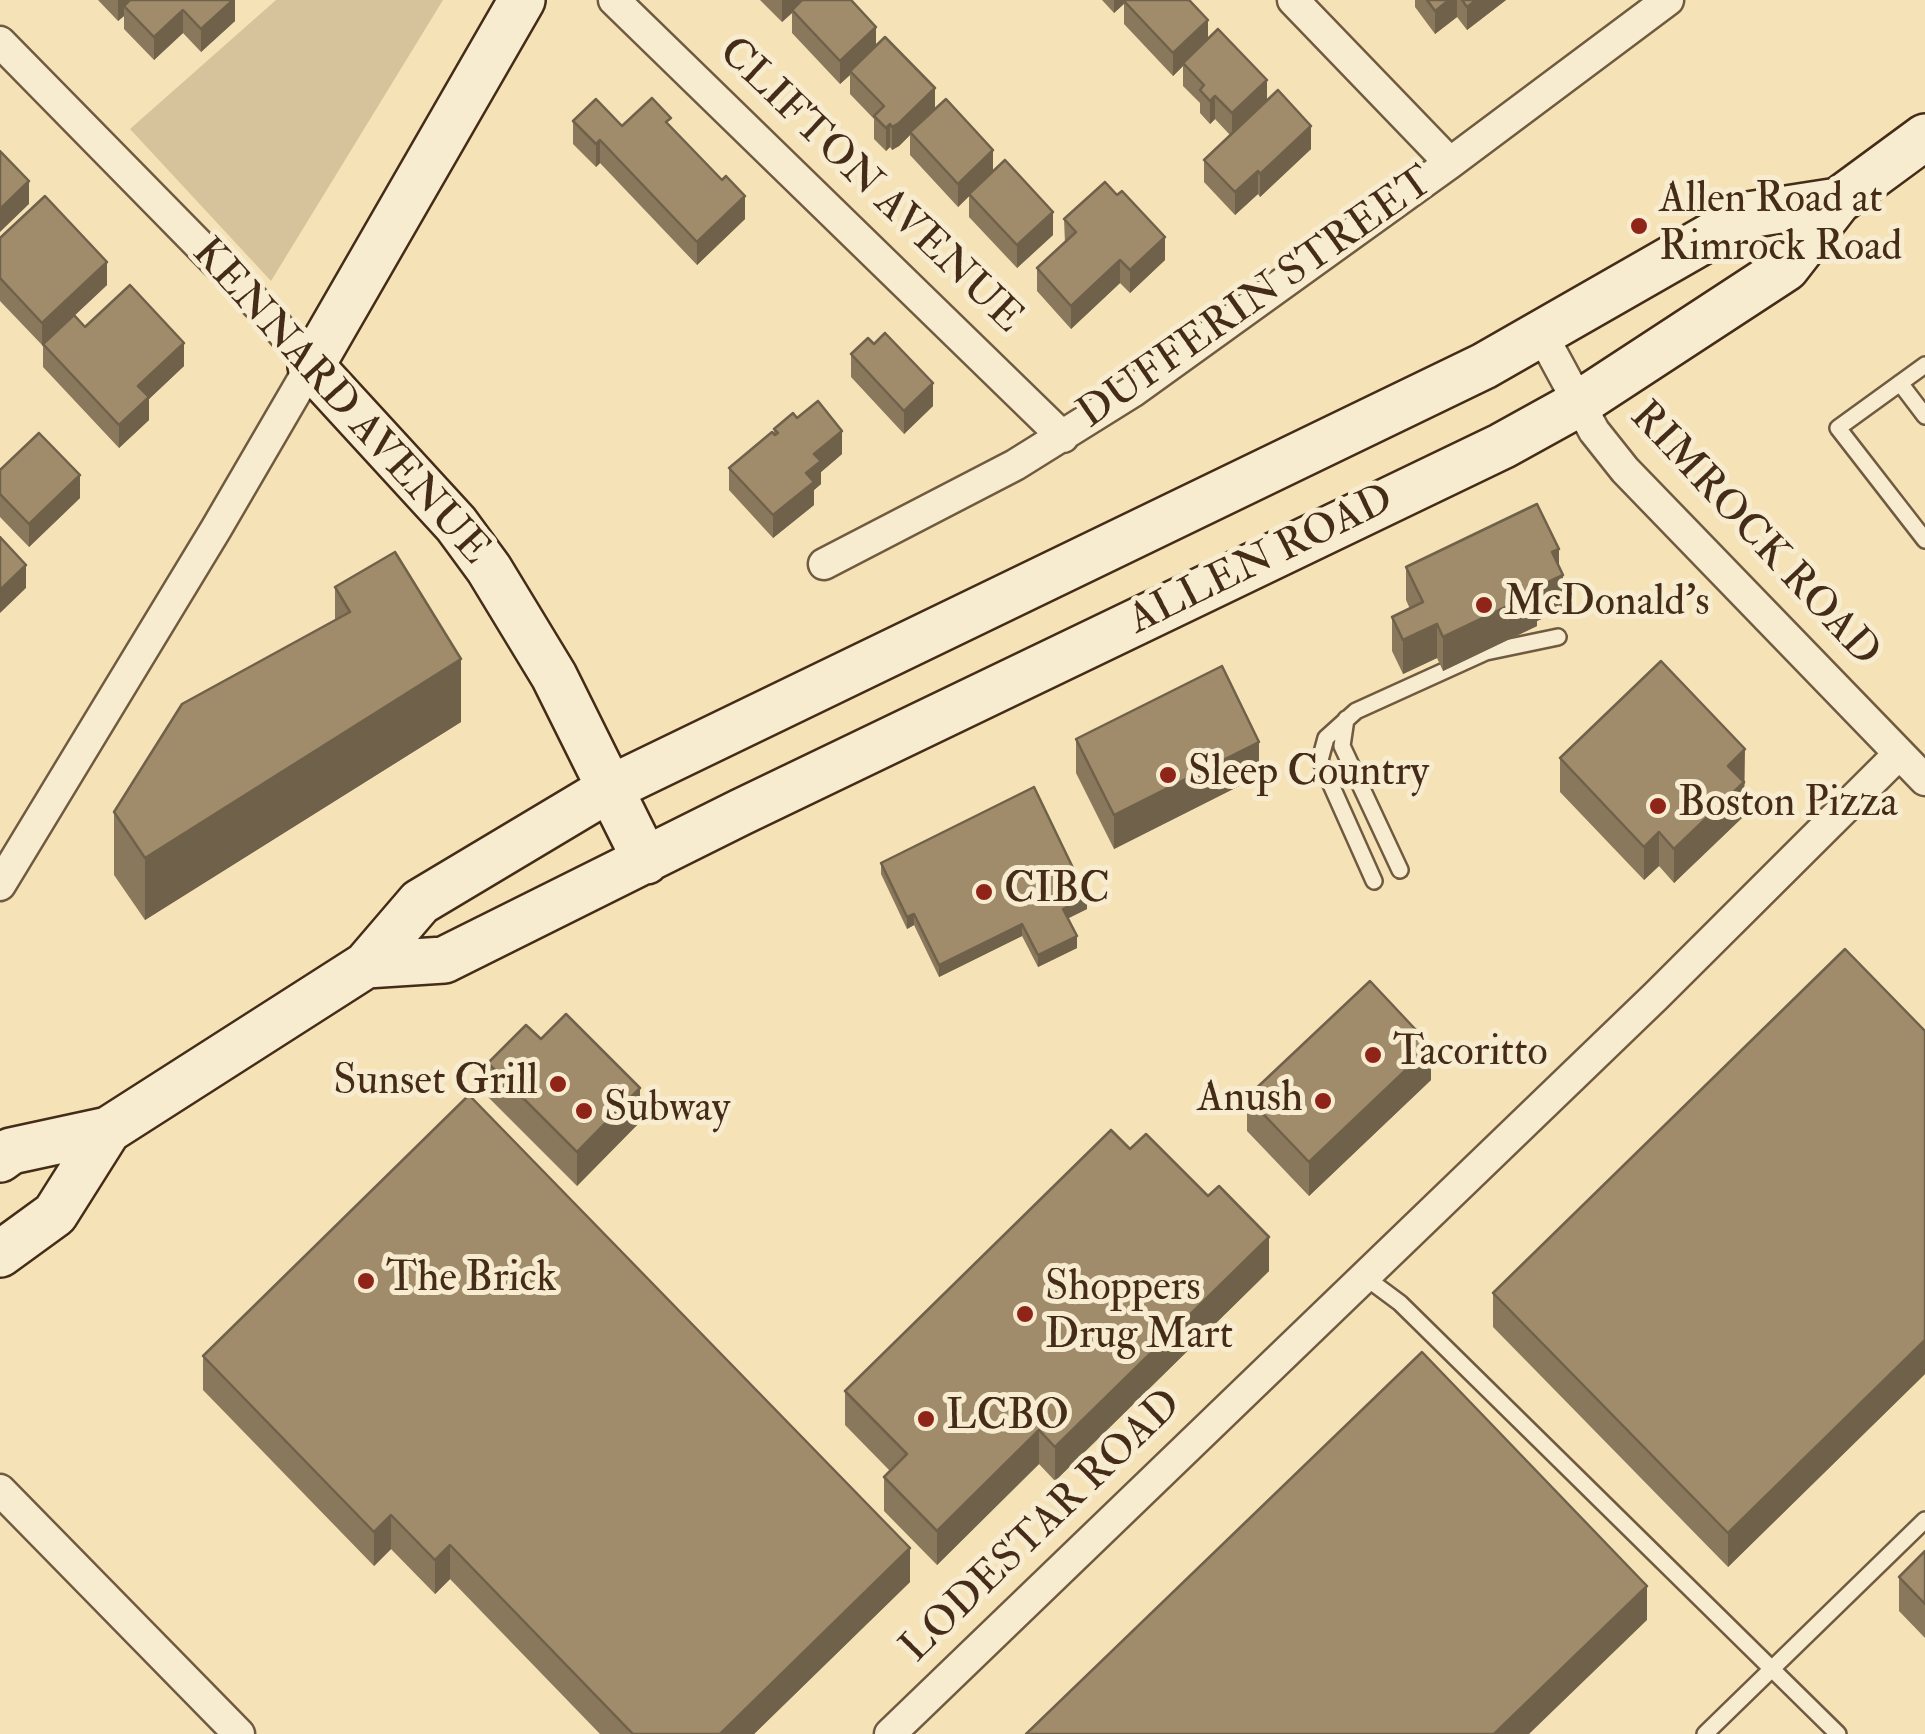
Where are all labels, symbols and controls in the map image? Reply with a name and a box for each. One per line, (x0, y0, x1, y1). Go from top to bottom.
street label: CLIFTON AVENUE (706, 29, 1032, 345)
street label: DUFFERIN STREET (1070, 158, 1444, 442)
place label: Allen Road at Rimrock Road (1659, 177, 1902, 276)
marker: Allen Road at Rimrock Road (1628, 215, 1650, 237)
street label: KENNARD AVENUE (179, 230, 499, 576)
street label: RIMROCK ROAD (1617, 393, 1889, 679)
street label: ALLEN ROAD (1122, 476, 1402, 648)
place label: McDonald's (1504, 580, 1710, 630)
marker: McDonald's (1473, 594, 1495, 616)
place label: Sleep Country (1188, 750, 1429, 800)
marker: Sleep Country (1157, 764, 1179, 786)
place label: Boston Pizza (1678, 781, 1898, 831)
marker: Boston Pizza (1647, 795, 1669, 817)
place label: CIBC (1004, 867, 1110, 917)
marker: CIBC (973, 881, 995, 903)
place label: Tacoritto (1393, 1030, 1548, 1080)
marker: Tacoritto (1362, 1044, 1384, 1066)
place label: Sunset Grill (333, 1059, 538, 1109)
marker: Sunset Grill (547, 1073, 569, 1095)
place label: Anush (1197, 1076, 1303, 1126)
place label: Subway (604, 1086, 730, 1136)
marker: Anush (1312, 1090, 1334, 1112)
marker: Subway (573, 1100, 595, 1122)
place label: The Brick (386, 1256, 557, 1306)
place label: Shoppers Drug Mart (1045, 1265, 1233, 1364)
marker: The Brick (355, 1270, 377, 1292)
marker: Shoppers Drug Mart (1014, 1303, 1036, 1325)
street label: LODESTAR ROAD (892, 1381, 1194, 1675)
place label: LCBO (946, 1394, 1069, 1444)
marker: LCBO (915, 1408, 937, 1430)

